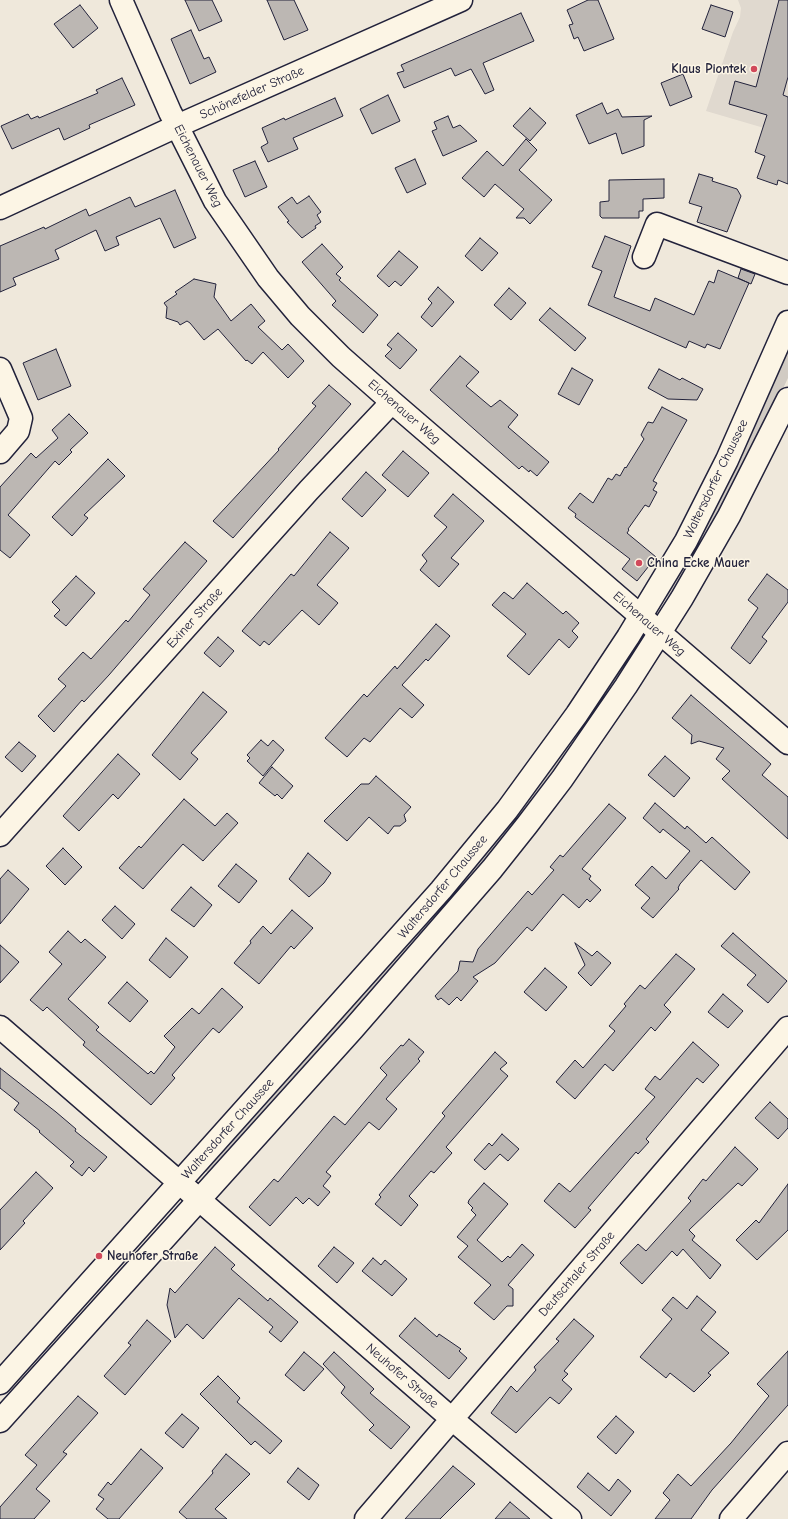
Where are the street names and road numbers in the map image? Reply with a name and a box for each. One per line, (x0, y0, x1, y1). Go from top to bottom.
street label: Schönefelder Straße (197, 63, 307, 123)
street label: Eichenauer Weg (170, 122, 226, 210)
street label: Eichenauer Weg (365, 376, 443, 448)
street label: Waltersdorfer Chaussee (680, 417, 752, 541)
street label: Exiner Straße (164, 585, 226, 651)
street label: Eichenauer Weg (610, 588, 688, 660)
street label: Waltersdorfer Chaussee (395, 832, 491, 942)
street label: Waltersdorfer Chaussee (178, 1075, 278, 1183)
street label: Deutschtaler Straße (536, 1228, 618, 1320)
street label: Neuhofer Straße (363, 1340, 441, 1412)

